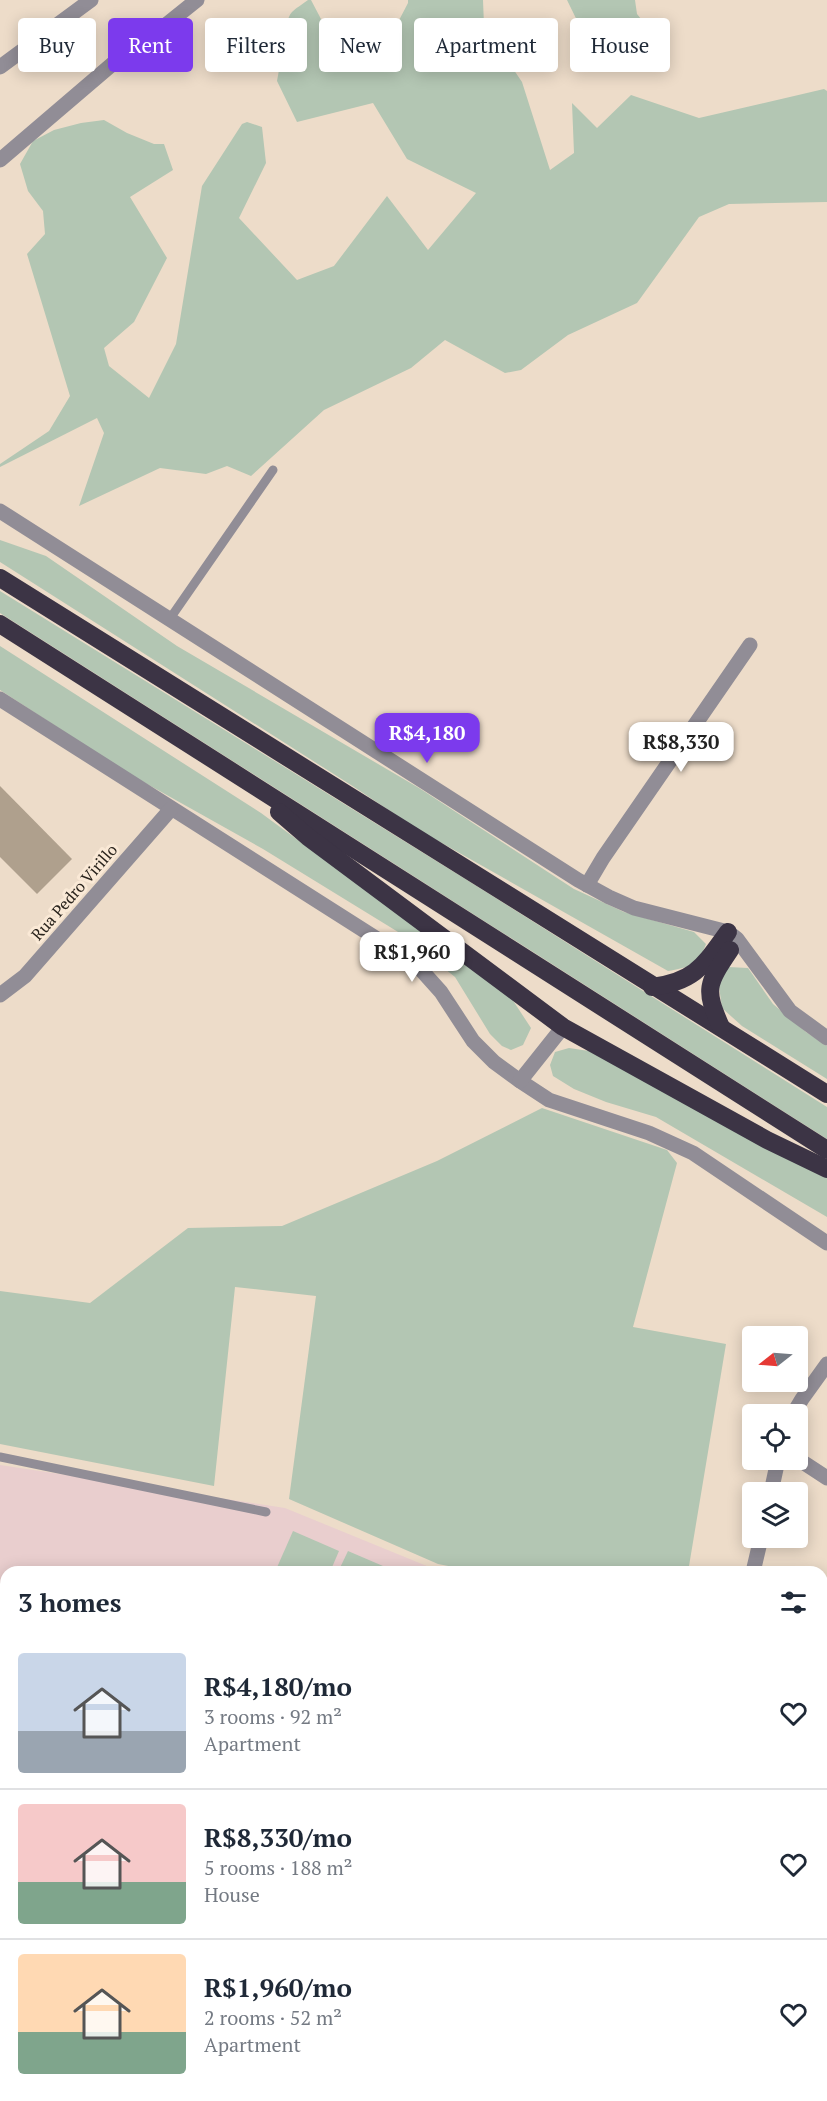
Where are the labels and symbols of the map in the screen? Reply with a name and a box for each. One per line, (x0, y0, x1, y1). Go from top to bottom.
pin: R$4,180 (372, 713, 482, 764)
pin: R$8,330 (626, 722, 736, 773)
street label: Rua Pedro Virillo (26, 839, 122, 945)
pin: R$1,960 (357, 932, 467, 983)
north arrow (742, 1326, 808, 1392)

